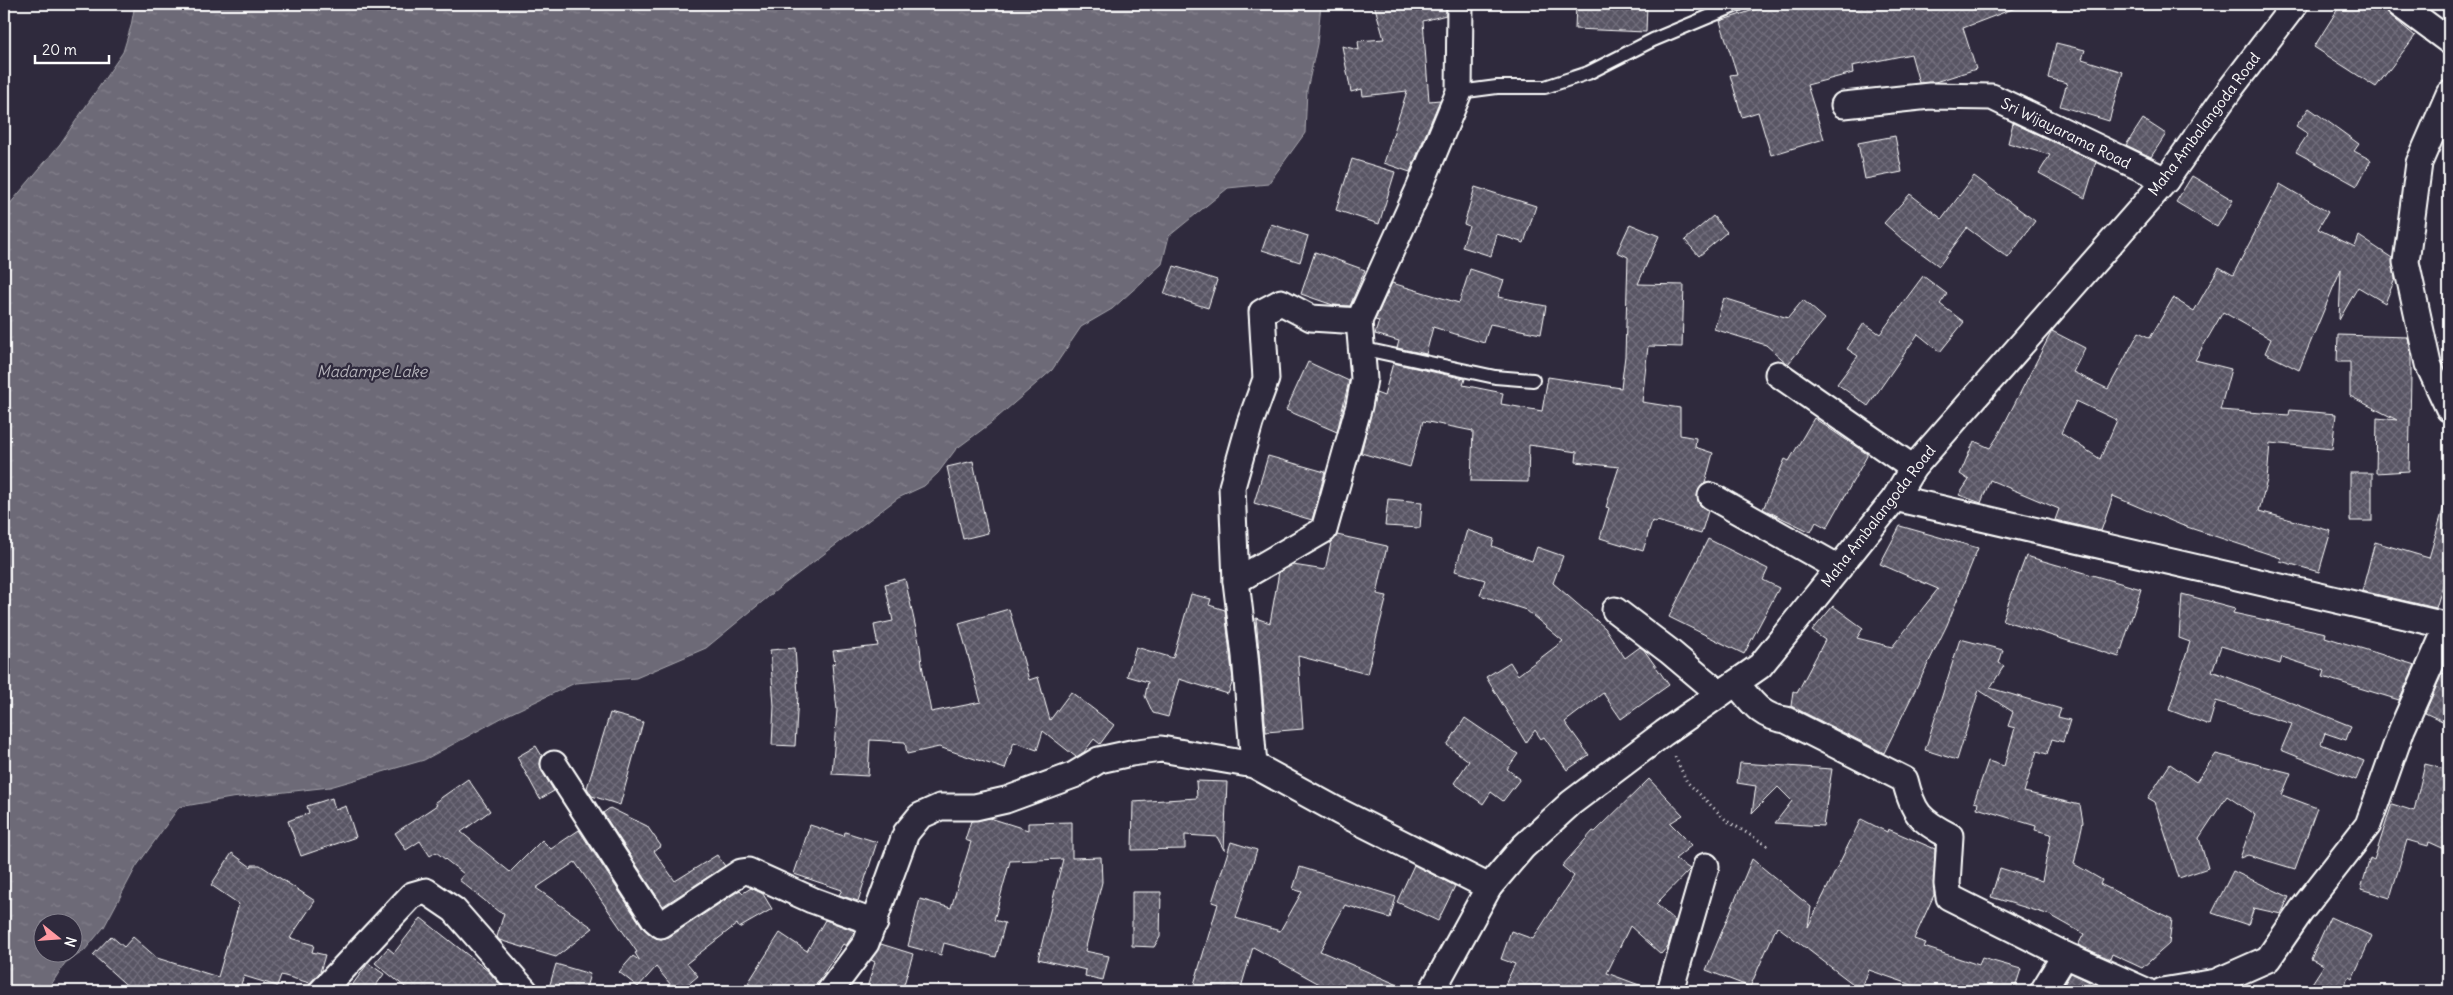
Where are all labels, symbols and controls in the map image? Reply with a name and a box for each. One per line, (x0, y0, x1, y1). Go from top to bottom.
scale bar (35, 32, 109, 64)
text: 20 m (42, 40, 77, 59)
street label: Maha Ambalangoda Road (2144, 48, 2264, 199)
street label: Sri Wijayarama Road (1998, 93, 2134, 173)
water label: Madampe Lake (317, 361, 429, 381)
street label: Maha Ambalangoda Road (1817, 441, 1939, 591)
north arrow (32, 912, 82, 962)
text: N (60, 935, 80, 949)

